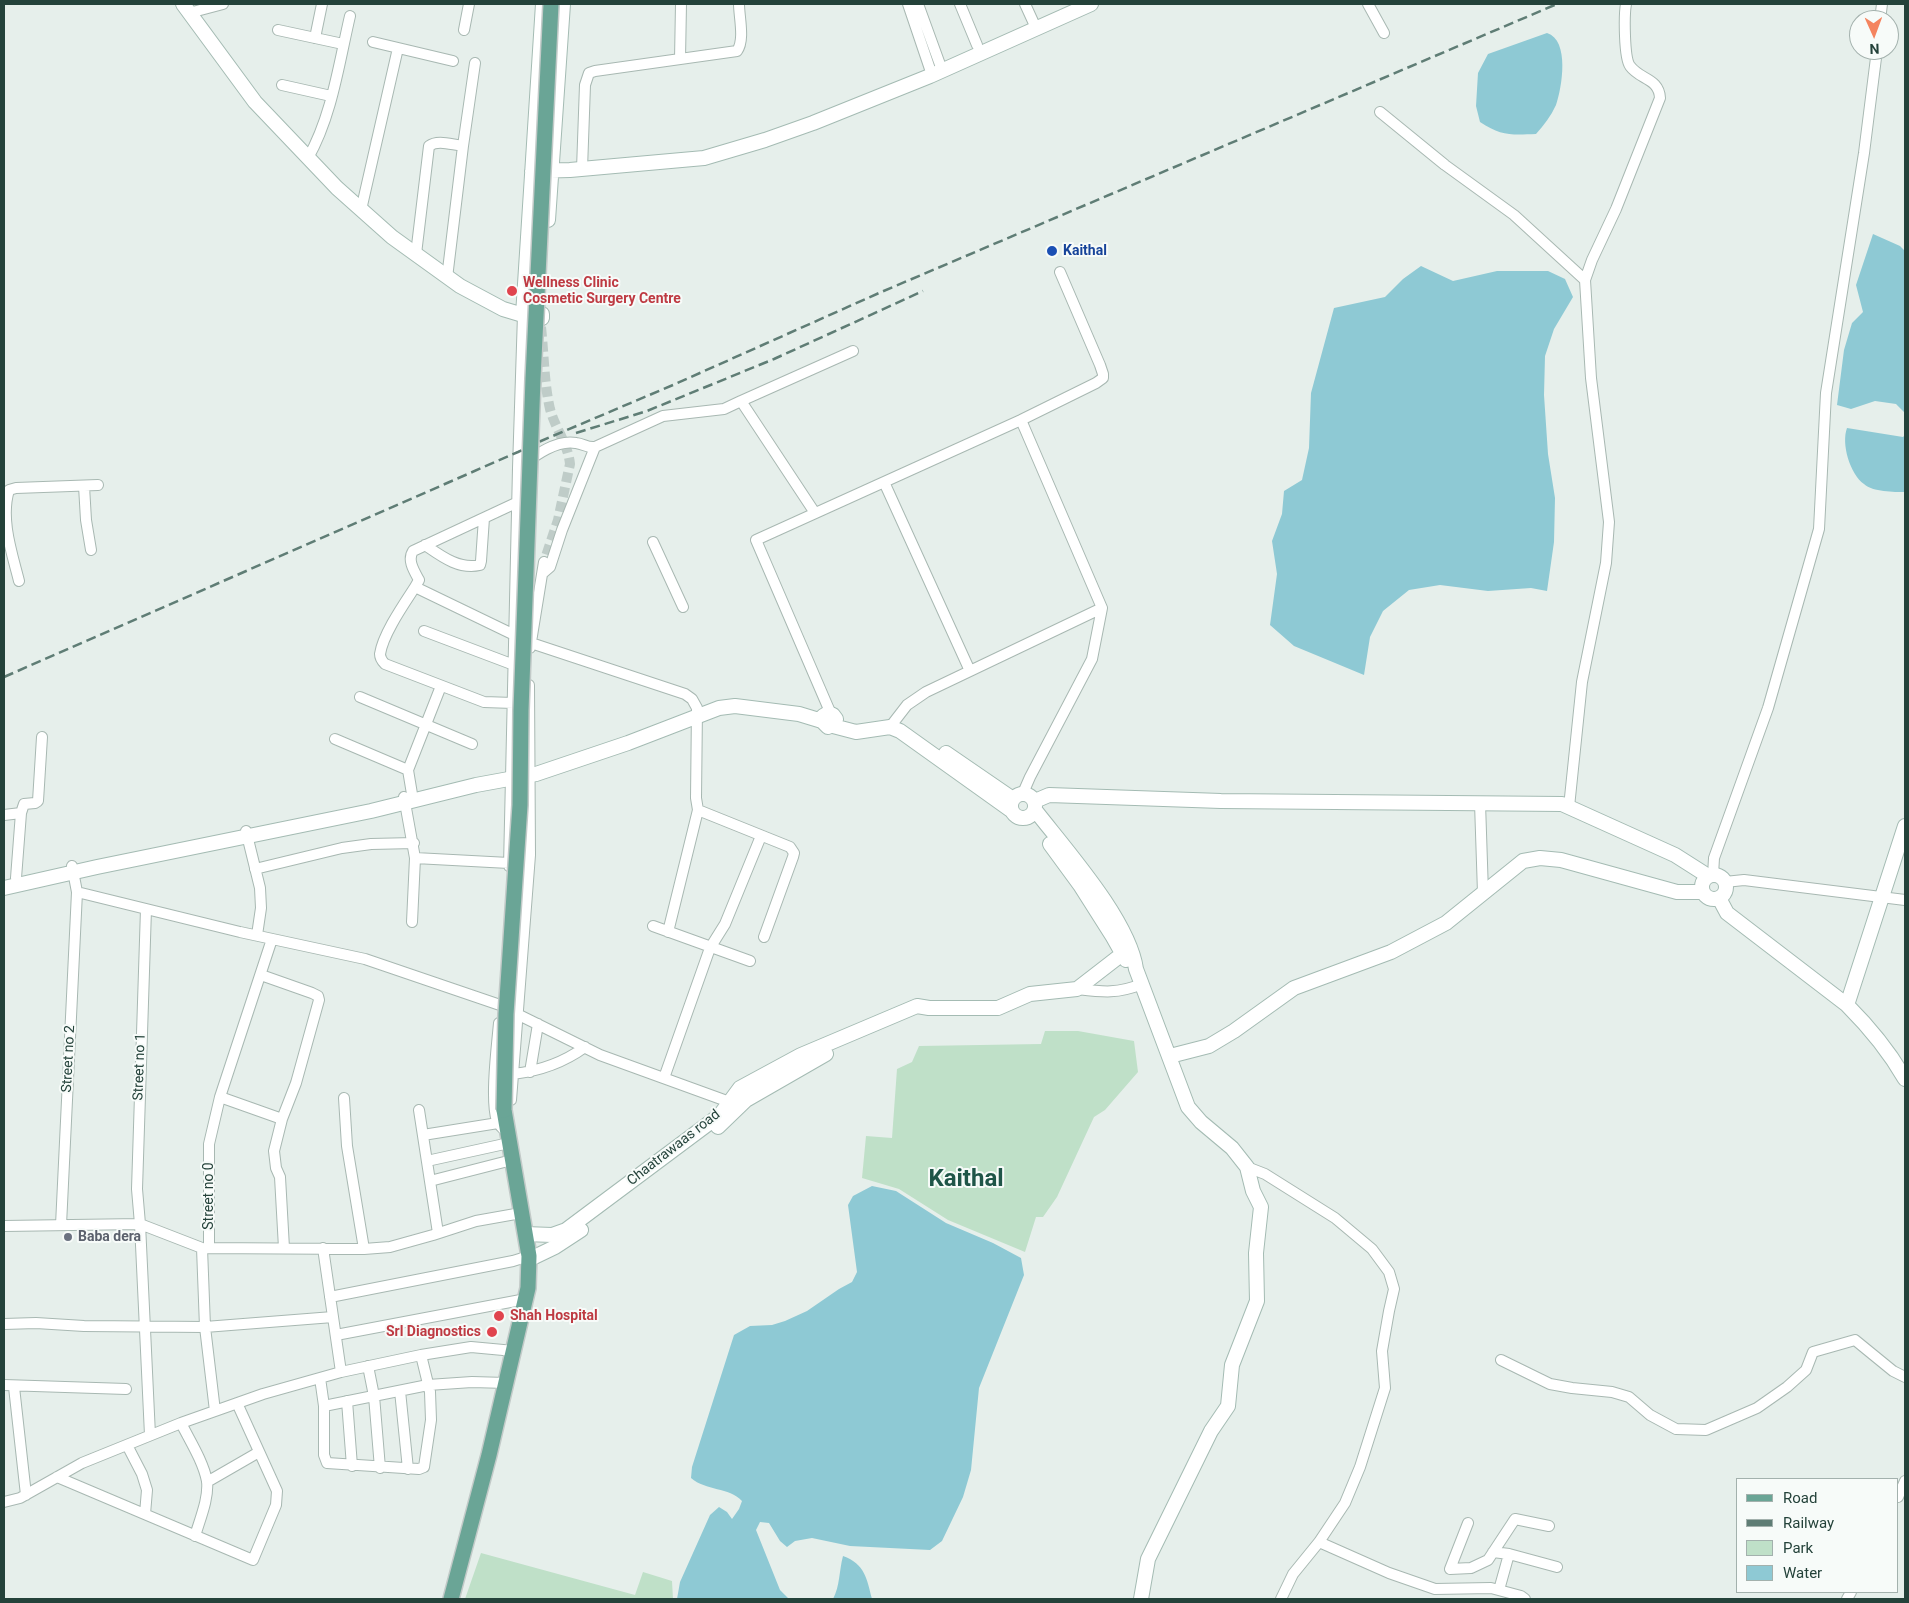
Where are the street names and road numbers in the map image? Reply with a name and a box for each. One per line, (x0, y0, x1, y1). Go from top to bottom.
street label: Street no 2 (59, 1025, 79, 1093)
street label: Street no 1 (130, 1033, 150, 1101)
street label: Chaatrawaas road (624, 1107, 724, 1189)
street label: Street no 0 (201, 1162, 217, 1230)

